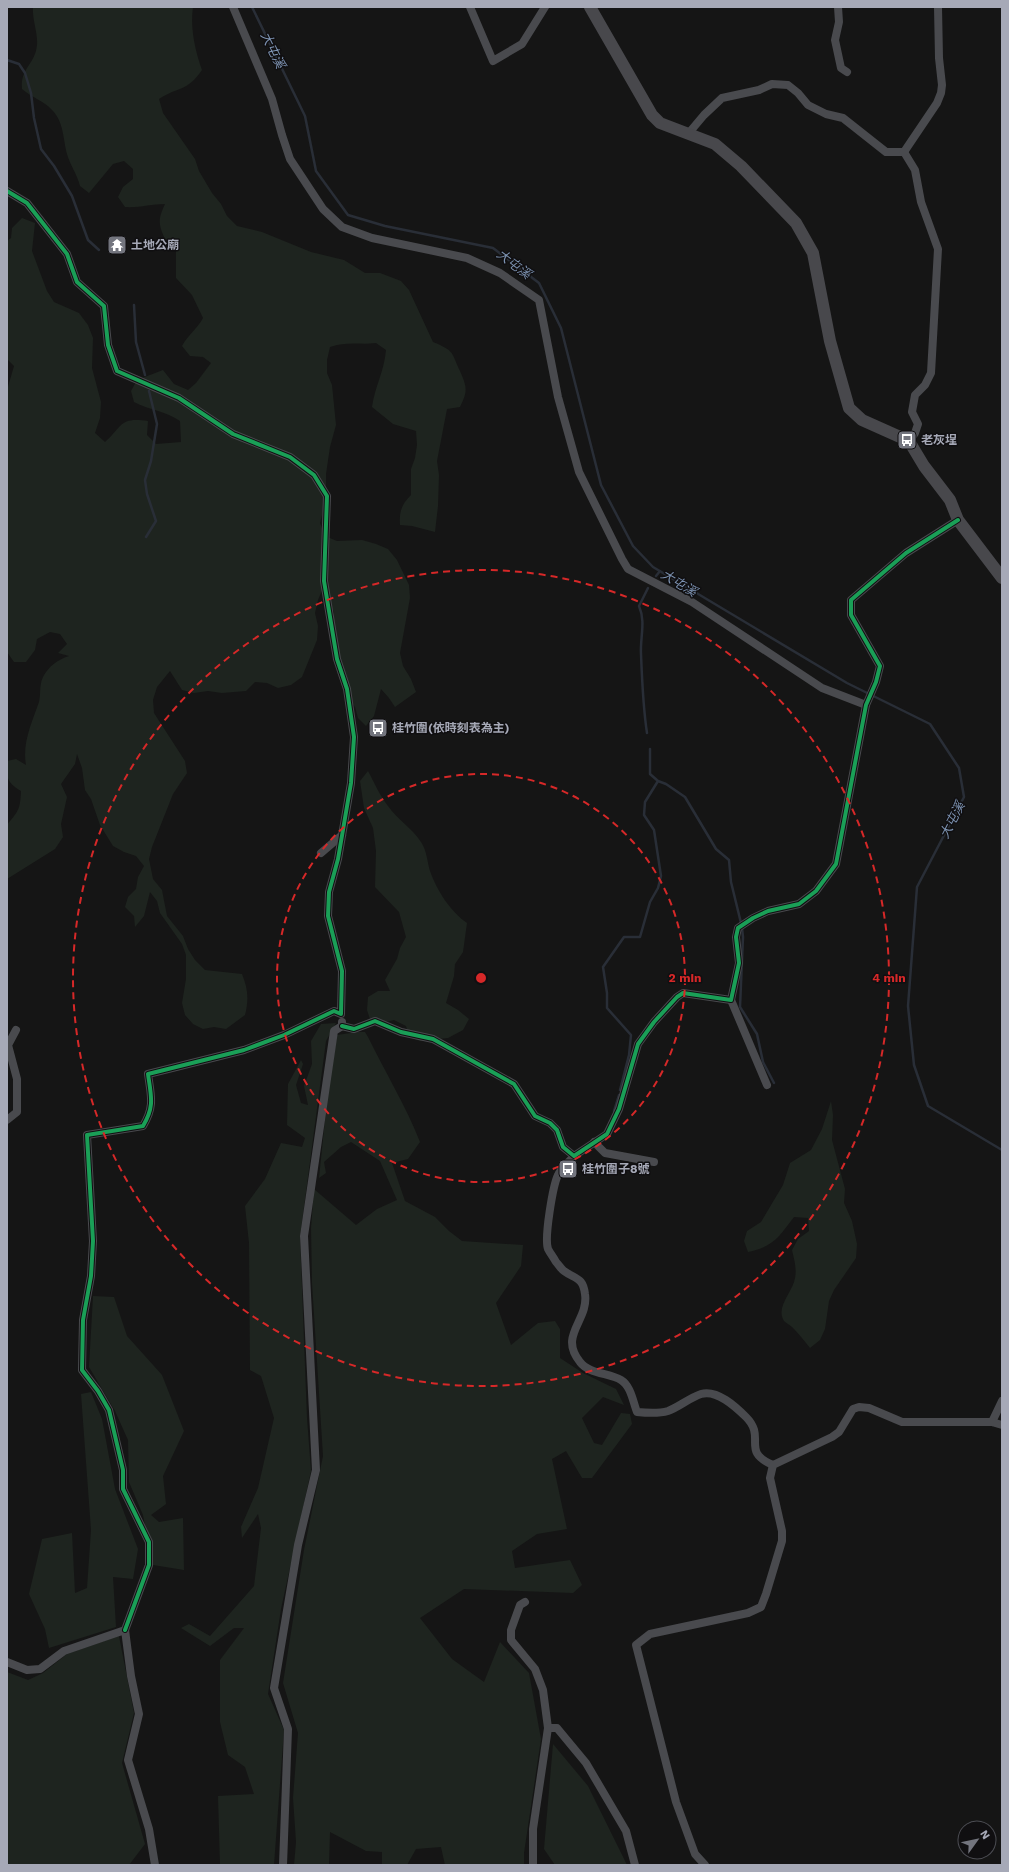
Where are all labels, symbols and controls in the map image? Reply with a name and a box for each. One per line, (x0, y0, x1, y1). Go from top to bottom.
water label: 大屯溪 (258, 29, 289, 73)
temple icon: 土地公廟 (106, 234, 128, 256)
place label: 土地公廟 (131, 238, 179, 252)
water label: 大屯溪 (494, 246, 536, 283)
bus stop icon: 老灰埕 (896, 429, 918, 451)
place label: 老灰埕 (921, 433, 957, 447)
water label: 大屯溪 (658, 567, 701, 600)
bus stop icon: 桂竹圍(依時刻表為主) (367, 717, 389, 739)
place label: 桂竹圍(依時刻表為主) (392, 721, 509, 735)
water label: 大屯溪 (936, 797, 968, 841)
centre of rings (474, 971, 488, 985)
text: 2 min (669, 971, 701, 985)
text: 4 min (872, 971, 906, 985)
bus stop icon: 桂竹圍子8號 (557, 1158, 579, 1180)
place label: 桂竹圍子8號 (582, 1162, 650, 1176)
north arrow (957, 1820, 997, 1860)
text: N (977, 1828, 993, 1842)

